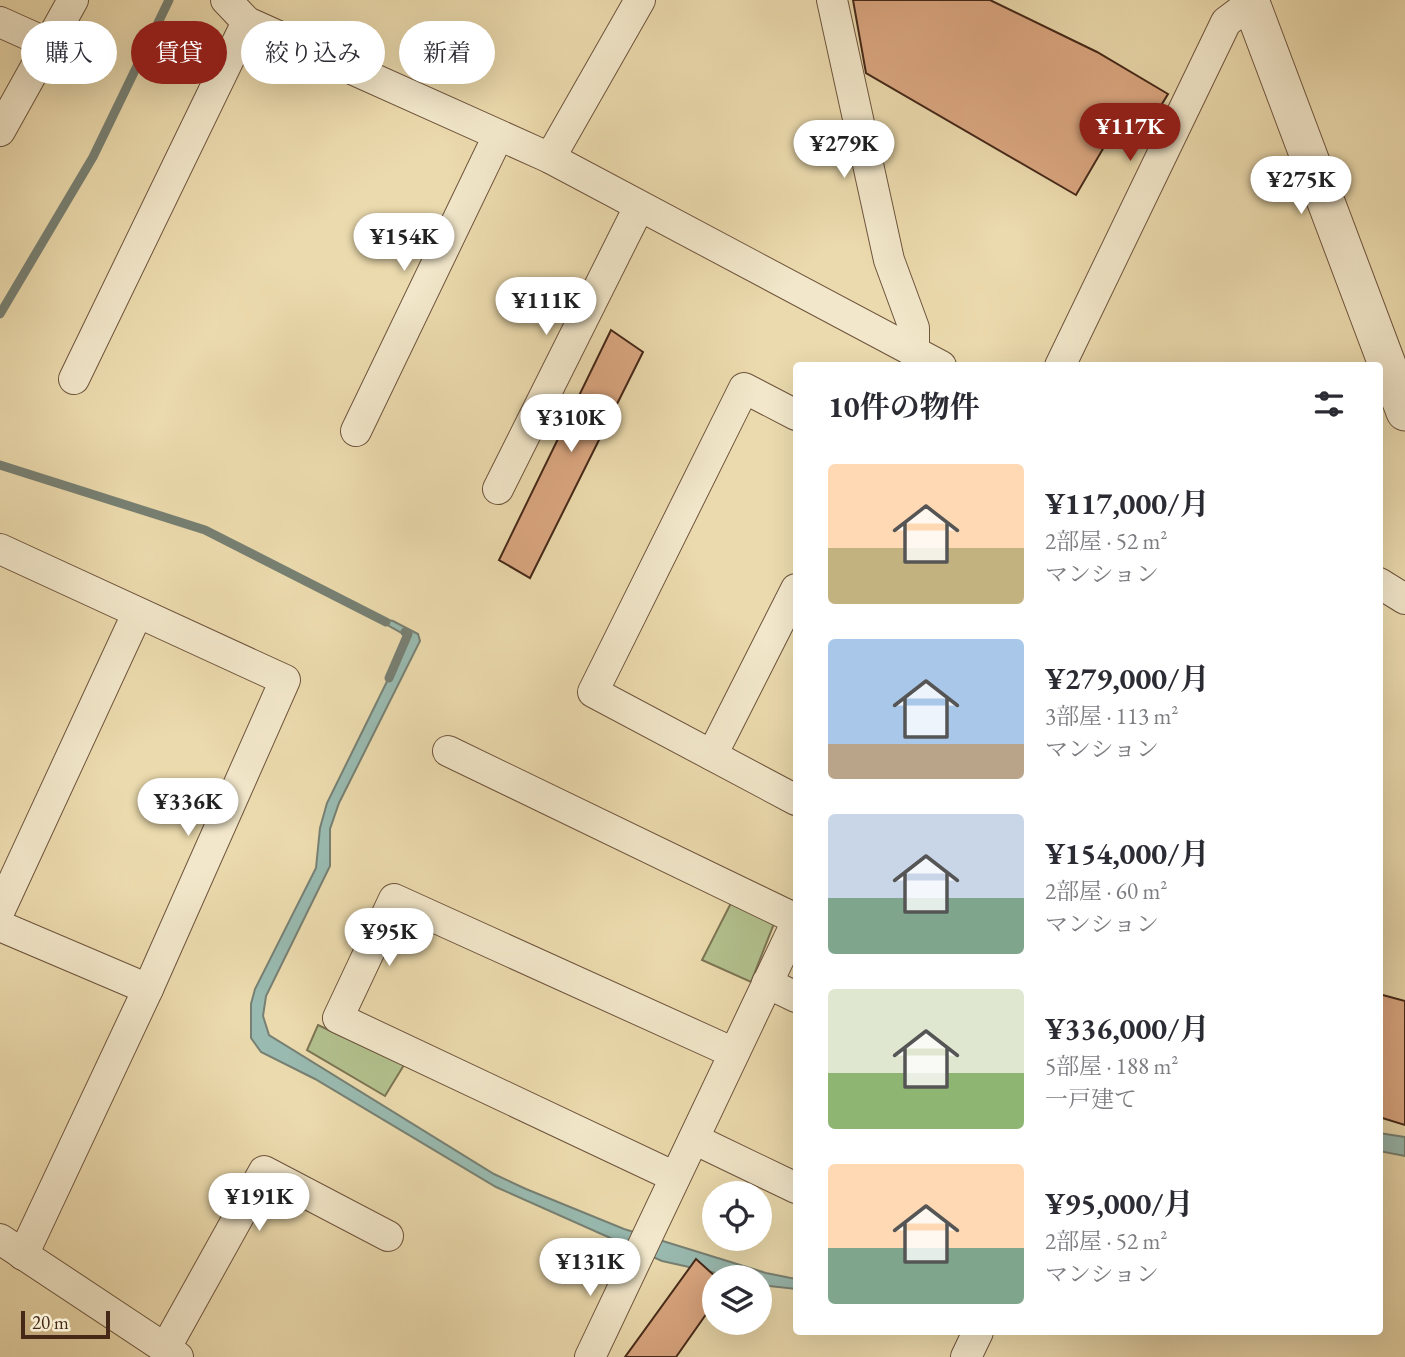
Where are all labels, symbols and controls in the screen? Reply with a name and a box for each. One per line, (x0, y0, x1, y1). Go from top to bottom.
chip: 購入 (21, 21, 117, 84)
chip: 賃貸 (131, 21, 227, 84)
chip: 絞り込み (241, 21, 385, 84)
chip: 新着 (399, 21, 495, 84)
pin: ¥117K (1081, 104, 1179, 163)
text: ¥117K (1095, 111, 1165, 141)
pin: ¥279K (795, 120, 893, 180)
text: ¥279K (809, 128, 879, 158)
pin: ¥275K (1252, 156, 1350, 216)
text: ¥275K (1266, 164, 1336, 194)
pin: ¥154K (355, 214, 453, 273)
text: ¥154K (369, 221, 439, 251)
pin: ¥111K (497, 278, 595, 337)
text: ¥111K (511, 285, 581, 315)
icon: filters (1310, 385, 1348, 423)
text: 10件の物件 (828, 387, 980, 426)
pin: ¥310K (522, 394, 620, 454)
text: ¥310K (536, 402, 606, 432)
text: ¥117,000/月 (1045, 484, 1209, 523)
icon: home (884, 492, 968, 576)
text: 2部屋 · 52 m² (1045, 526, 1167, 556)
text: マンション (1045, 559, 1159, 589)
text: ¥279,000/月 (1045, 659, 1209, 698)
icon: home (884, 667, 968, 751)
text: 3部屋 · 113 m² (1045, 701, 1178, 731)
text: マンション (1045, 734, 1159, 764)
pin: ¥336K (139, 778, 237, 838)
text: ¥336K (153, 786, 223, 816)
text: ¥154,000/月 (1045, 834, 1209, 873)
icon: home (884, 842, 968, 926)
text: 2部屋 · 60 m² (1045, 876, 1167, 906)
pin: ¥95K (348, 908, 430, 968)
text: マンション (1045, 909, 1159, 939)
text: ¥95K (361, 916, 417, 946)
text: ¥336,000/月 (1045, 1009, 1209, 1048)
icon: home (884, 1017, 968, 1101)
text: 5部屋 · 188 m² (1045, 1051, 1178, 1081)
text: 一戸建て (1045, 1084, 1137, 1114)
pin: ¥191K (210, 1174, 308, 1233)
text: ¥191K (224, 1181, 294, 1211)
map controls (702, 1181, 772, 1335)
button: locate (702, 1181, 772, 1251)
text: ¥95,000/月 (1045, 1184, 1194, 1223)
icon: home (884, 1192, 968, 1276)
text: 2部屋 · 52 m² (1045, 1226, 1167, 1256)
pin: ¥131K (541, 1238, 639, 1298)
text: ¥131K (555, 1246, 625, 1276)
text: マンション (1045, 1259, 1159, 1289)
button: layers (702, 1265, 772, 1335)
scale bar (21, 1308, 110, 1340)
text: 20 m (32, 1310, 69, 1335)

